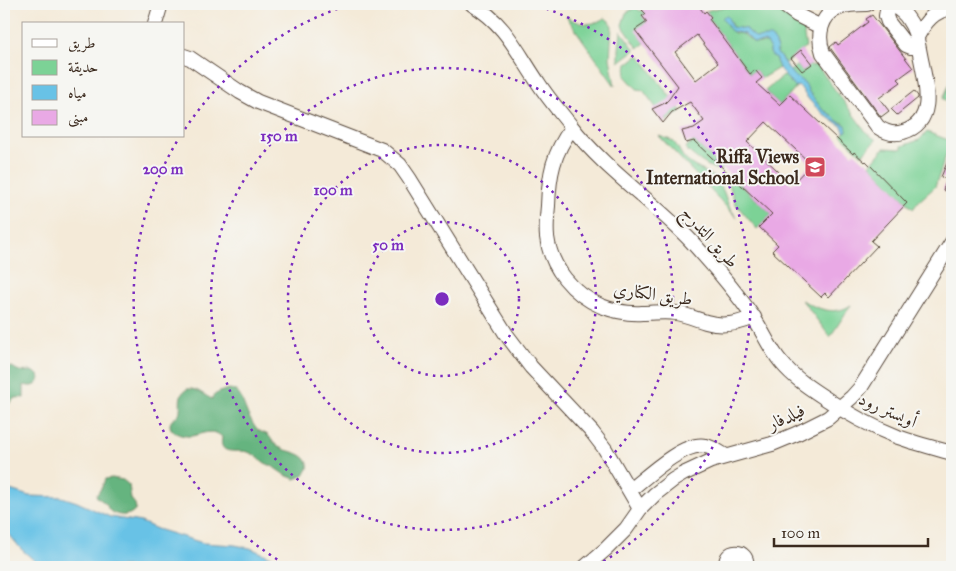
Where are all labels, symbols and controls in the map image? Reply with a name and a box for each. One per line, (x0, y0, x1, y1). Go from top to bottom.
legend (22, 22, 185, 138)
text: طريق (68, 34, 95, 53)
text: حديقة (68, 58, 98, 76)
text: مياه (68, 84, 86, 102)
text: مبنى (68, 108, 88, 128)
text: 150 m (260, 127, 298, 145)
place label: Riffa Views International School (646, 146, 800, 189)
school or university icon: Riffa Views International School (803, 155, 827, 179)
text: 200 m (143, 160, 184, 178)
text: 100 m (313, 181, 353, 199)
street label: طريق التدرج (673, 201, 744, 276)
text: 50 m (372, 236, 404, 254)
street label: طريق الكناري (612, 278, 694, 314)
centre of rings (433, 290, 451, 308)
street label: أويستر رود (855, 386, 922, 433)
street label: فيلدفار (762, 399, 808, 436)
scale bar (774, 516, 927, 548)
text: 100 m (781, 524, 821, 542)

